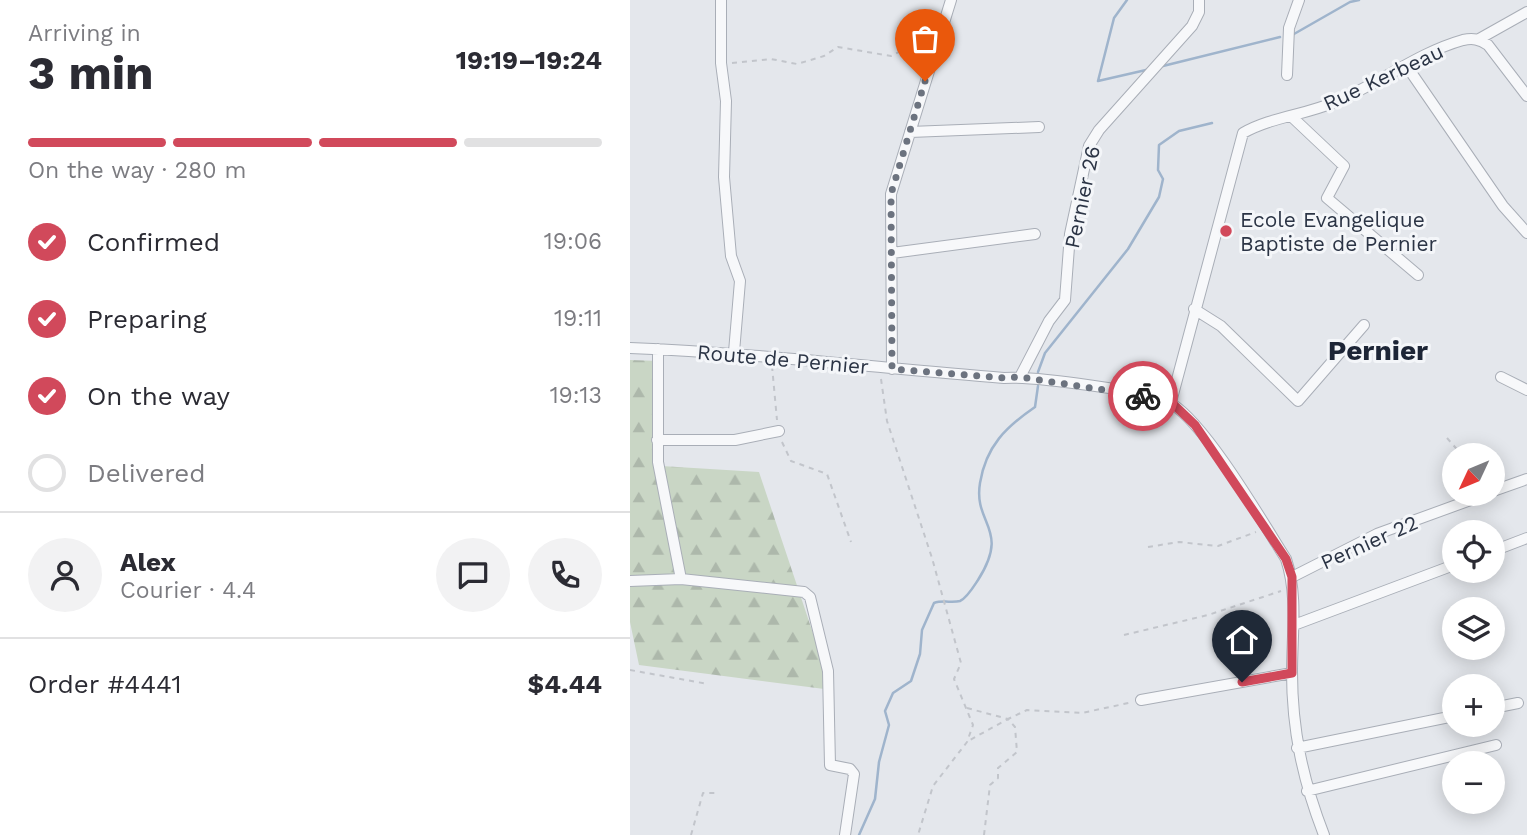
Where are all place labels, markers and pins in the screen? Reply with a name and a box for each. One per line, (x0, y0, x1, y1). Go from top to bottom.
pin (895, 9, 955, 81)
place label: Ecole Evangelique Baptiste de Pernier (1240, 207, 1438, 256)
marker: Ecole Evangelique Baptiste de Pernier (1218, 223, 1234, 239)
pin (1212, 610, 1272, 682)

